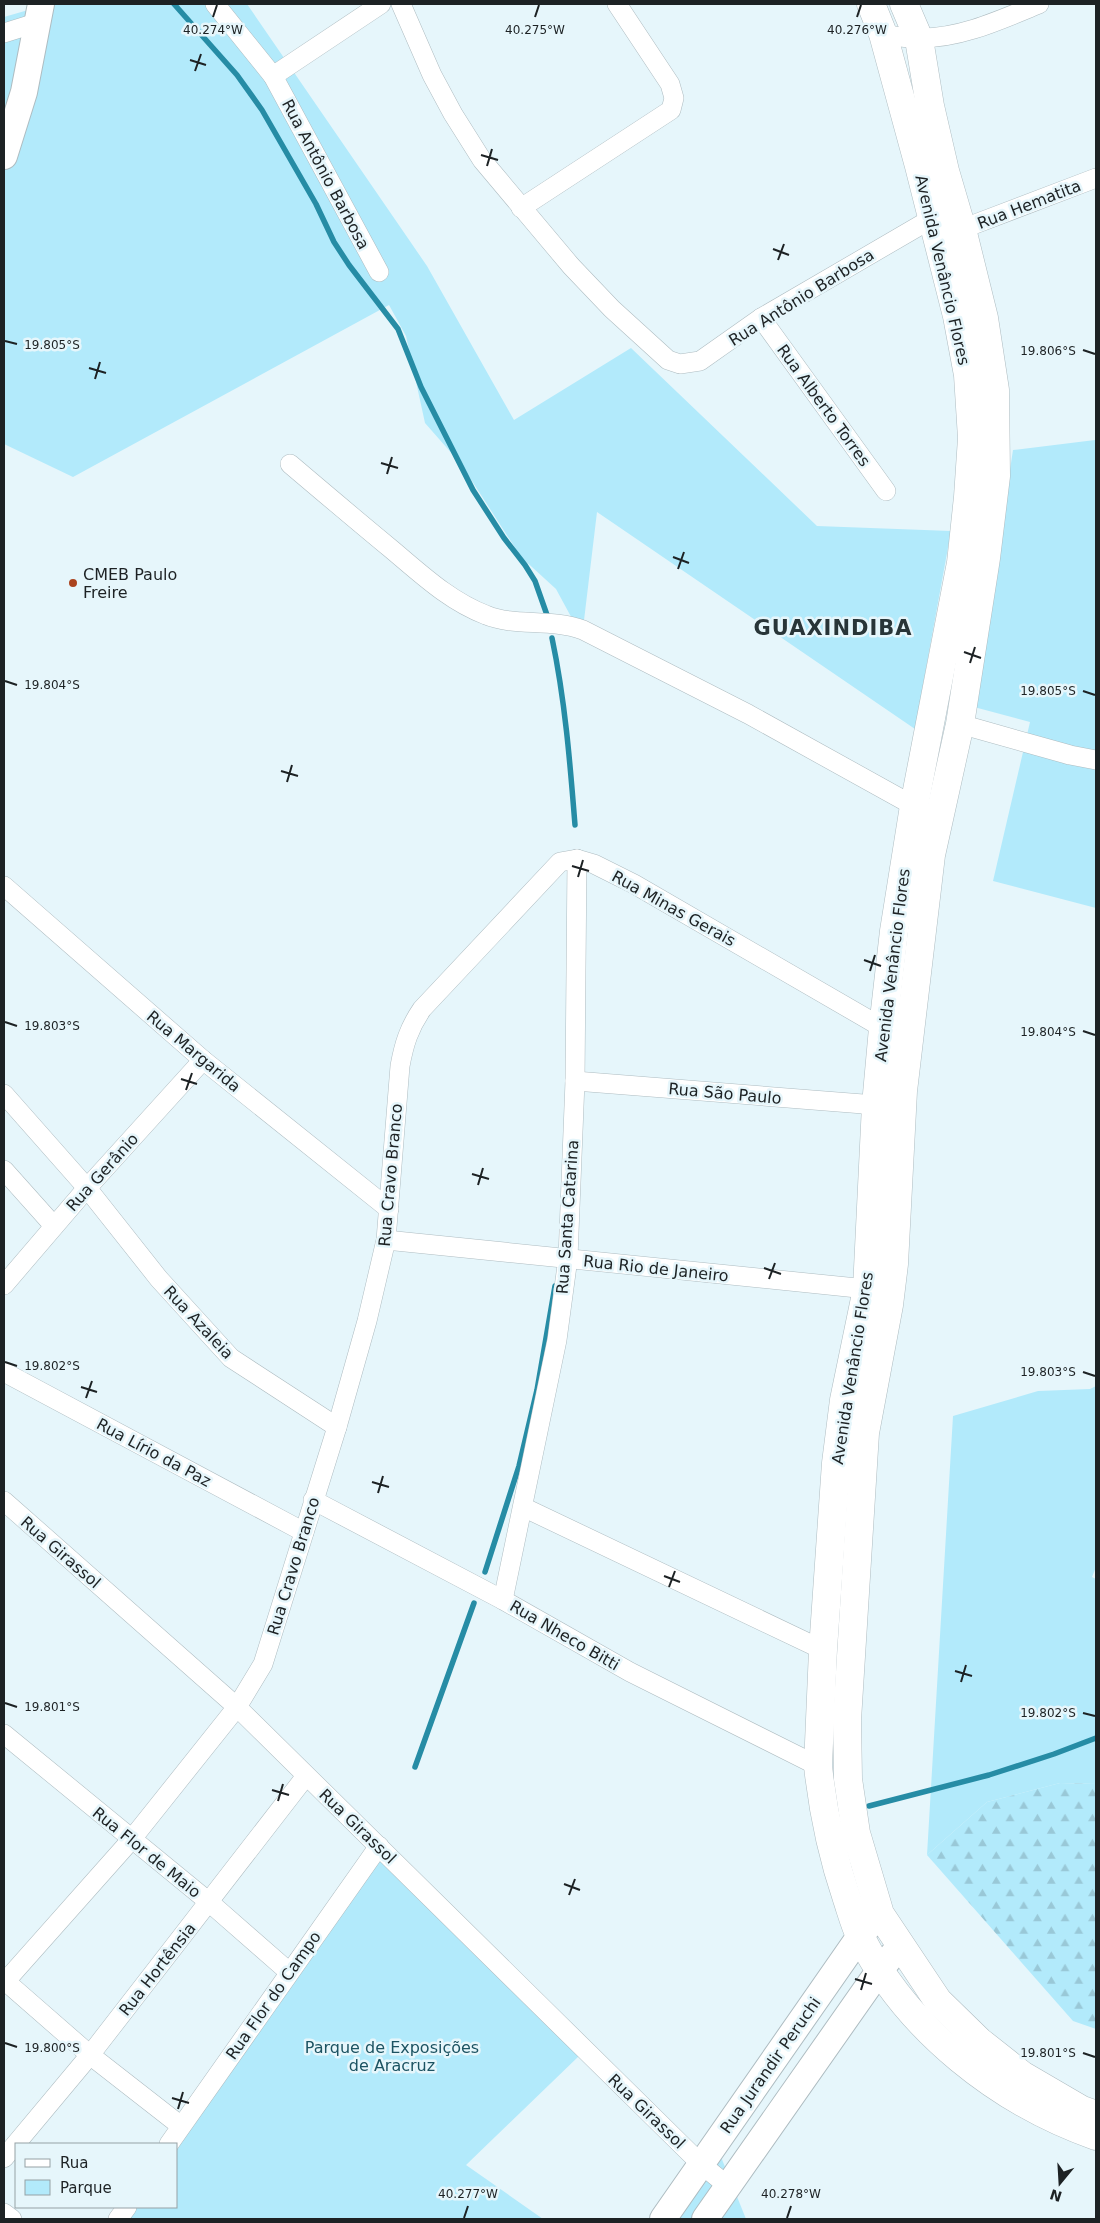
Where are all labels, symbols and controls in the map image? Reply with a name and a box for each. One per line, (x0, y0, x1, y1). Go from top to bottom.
text: 40.274°W (183, 23, 243, 37)
text: 40.275°W (505, 23, 565, 37)
text: 40.276°W (827, 23, 887, 37)
street label: Rua Antônio Barbosa (278, 96, 373, 253)
street label: Avenida Venâncio Flores (911, 173, 974, 367)
street label: Rua Hematita (975, 176, 1084, 233)
street label: Rua Antônio Barbosa (725, 245, 877, 350)
text: 19.805°S (24, 338, 80, 352)
street label: Rua Alberto Torres (773, 341, 874, 470)
text: 19.806°S (1020, 344, 1076, 358)
place label: CMEB Paulo Freire (83, 565, 177, 602)
marker: CMEB Paulo Freire (67, 577, 79, 589)
district label: GUAXINDIBA (754, 616, 912, 640)
text: 19.804°S (24, 678, 80, 692)
text: 19.805°S (1020, 684, 1076, 698)
street label: Rua Minas Gerais (609, 867, 739, 950)
street label: Avenida Venâncio Flores (871, 867, 914, 1063)
street label: Rua Margarida (143, 1007, 244, 1096)
text: 19.803°S (24, 1019, 80, 1033)
text: 19.804°S (1020, 1025, 1076, 1039)
street label: Rua São Paulo (668, 1079, 782, 1108)
street label: Rua Cravo Branco (375, 1103, 406, 1247)
street label: Rua Gerânio (62, 1129, 142, 1215)
street label: Rua Santa Catarina (553, 1139, 582, 1295)
street label: Rua Rio de Janeiro (582, 1251, 730, 1286)
street label: Avenida Venâncio Flores (828, 1271, 877, 1466)
street label: Rua Azaleia (160, 1282, 237, 1363)
text: 19.802°S (24, 1359, 80, 1373)
text: 19.803°S (1020, 1365, 1076, 1379)
street label: Rua Lírio da Paz (93, 1414, 214, 1491)
street label: Rua Cravo Branco (263, 1495, 324, 1638)
street label: Rua Girassol (17, 1513, 104, 1592)
street label: Rua Nheco Bitti (507, 1596, 623, 1675)
text: 19.801°S (24, 1700, 80, 1714)
text: 19.802°S (1020, 1706, 1076, 1720)
street label: Rua Girassol (315, 1785, 400, 1868)
street label: Rua Flor de Maio (89, 1803, 205, 1902)
street label: Rua Hortênsia (115, 1919, 200, 2020)
street label: Rua Flor do Campo (222, 1928, 325, 2063)
street label: Rua Jurandir Peruchi (716, 1993, 825, 2137)
park label: Parque de Exposições de Aracruz (305, 2038, 479, 2075)
text: 19.800°S (24, 2041, 80, 2055)
text: 19.801°S (1020, 2046, 1076, 2060)
street label: Rua Girassol (604, 2070, 689, 2153)
legend (15, 2143, 178, 2208)
text: Rua (60, 2154, 88, 2172)
north arrow (1035, 2158, 1085, 2208)
text: Parque (60, 2179, 112, 2197)
text: N (1048, 2186, 1064, 2205)
text: 40.277°W (438, 2187, 498, 2201)
text: 40.278°W (761, 2187, 821, 2201)

